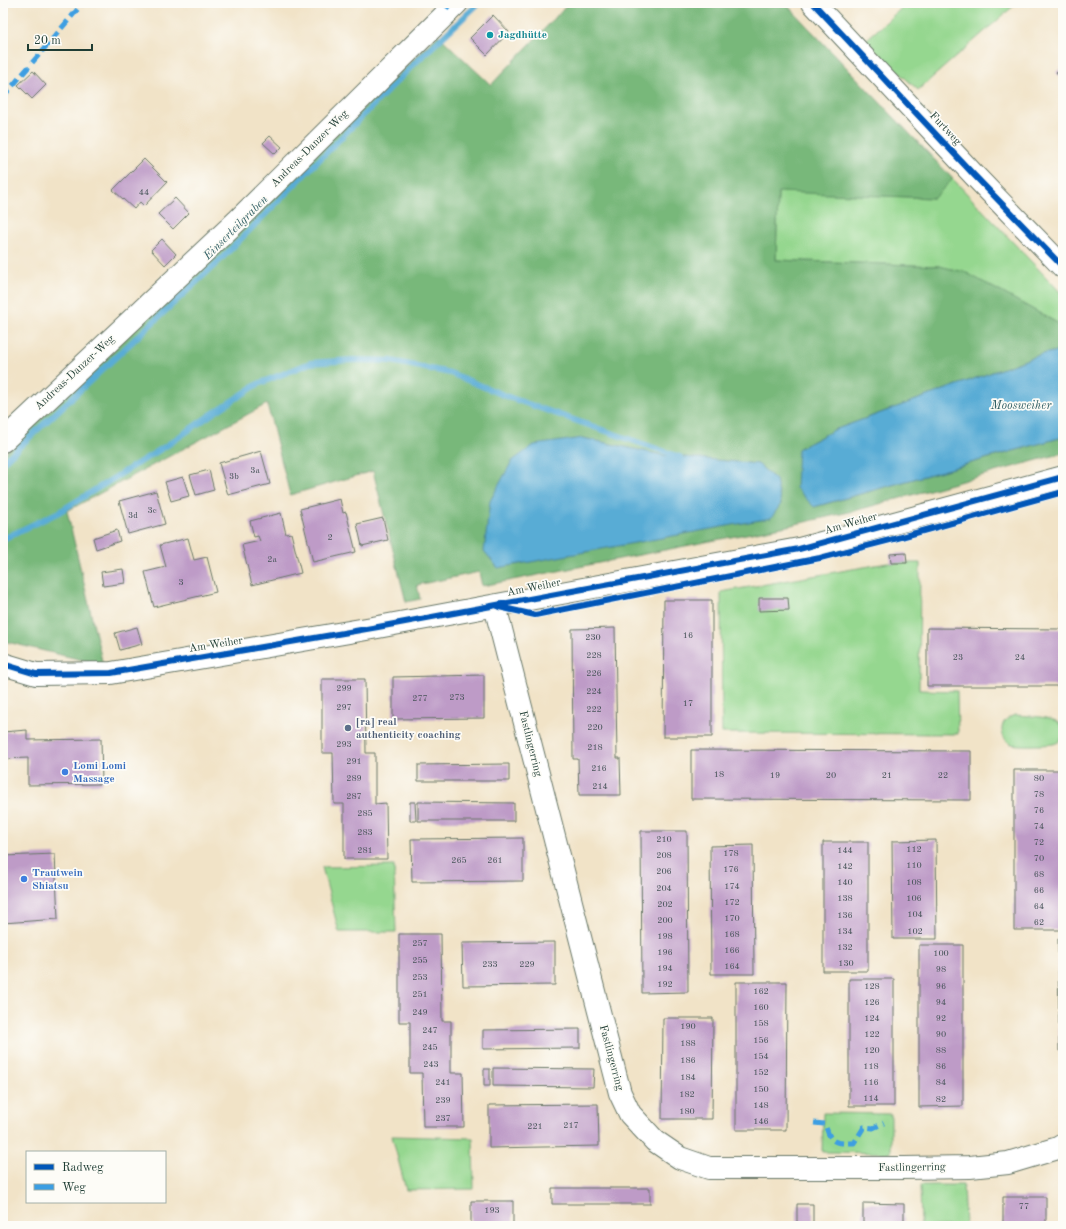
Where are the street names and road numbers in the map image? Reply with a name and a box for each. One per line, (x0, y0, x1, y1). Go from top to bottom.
street label: Andreas-Danzer-Weg (269, 108, 351, 190)
street label: Furtweg (927, 110, 963, 148)
street label: Andreas-Danzer-Weg (33, 333, 117, 413)
street label: Am Weiher (823, 511, 879, 537)
street label: Am Weiher (506, 577, 562, 599)
street label: Am Weiher (188, 635, 244, 655)
street label: Fastlingerring (516, 710, 544, 778)
street label: Fastlingerring (597, 1024, 625, 1092)
street label: Fastlingerring (878, 1162, 946, 1174)

